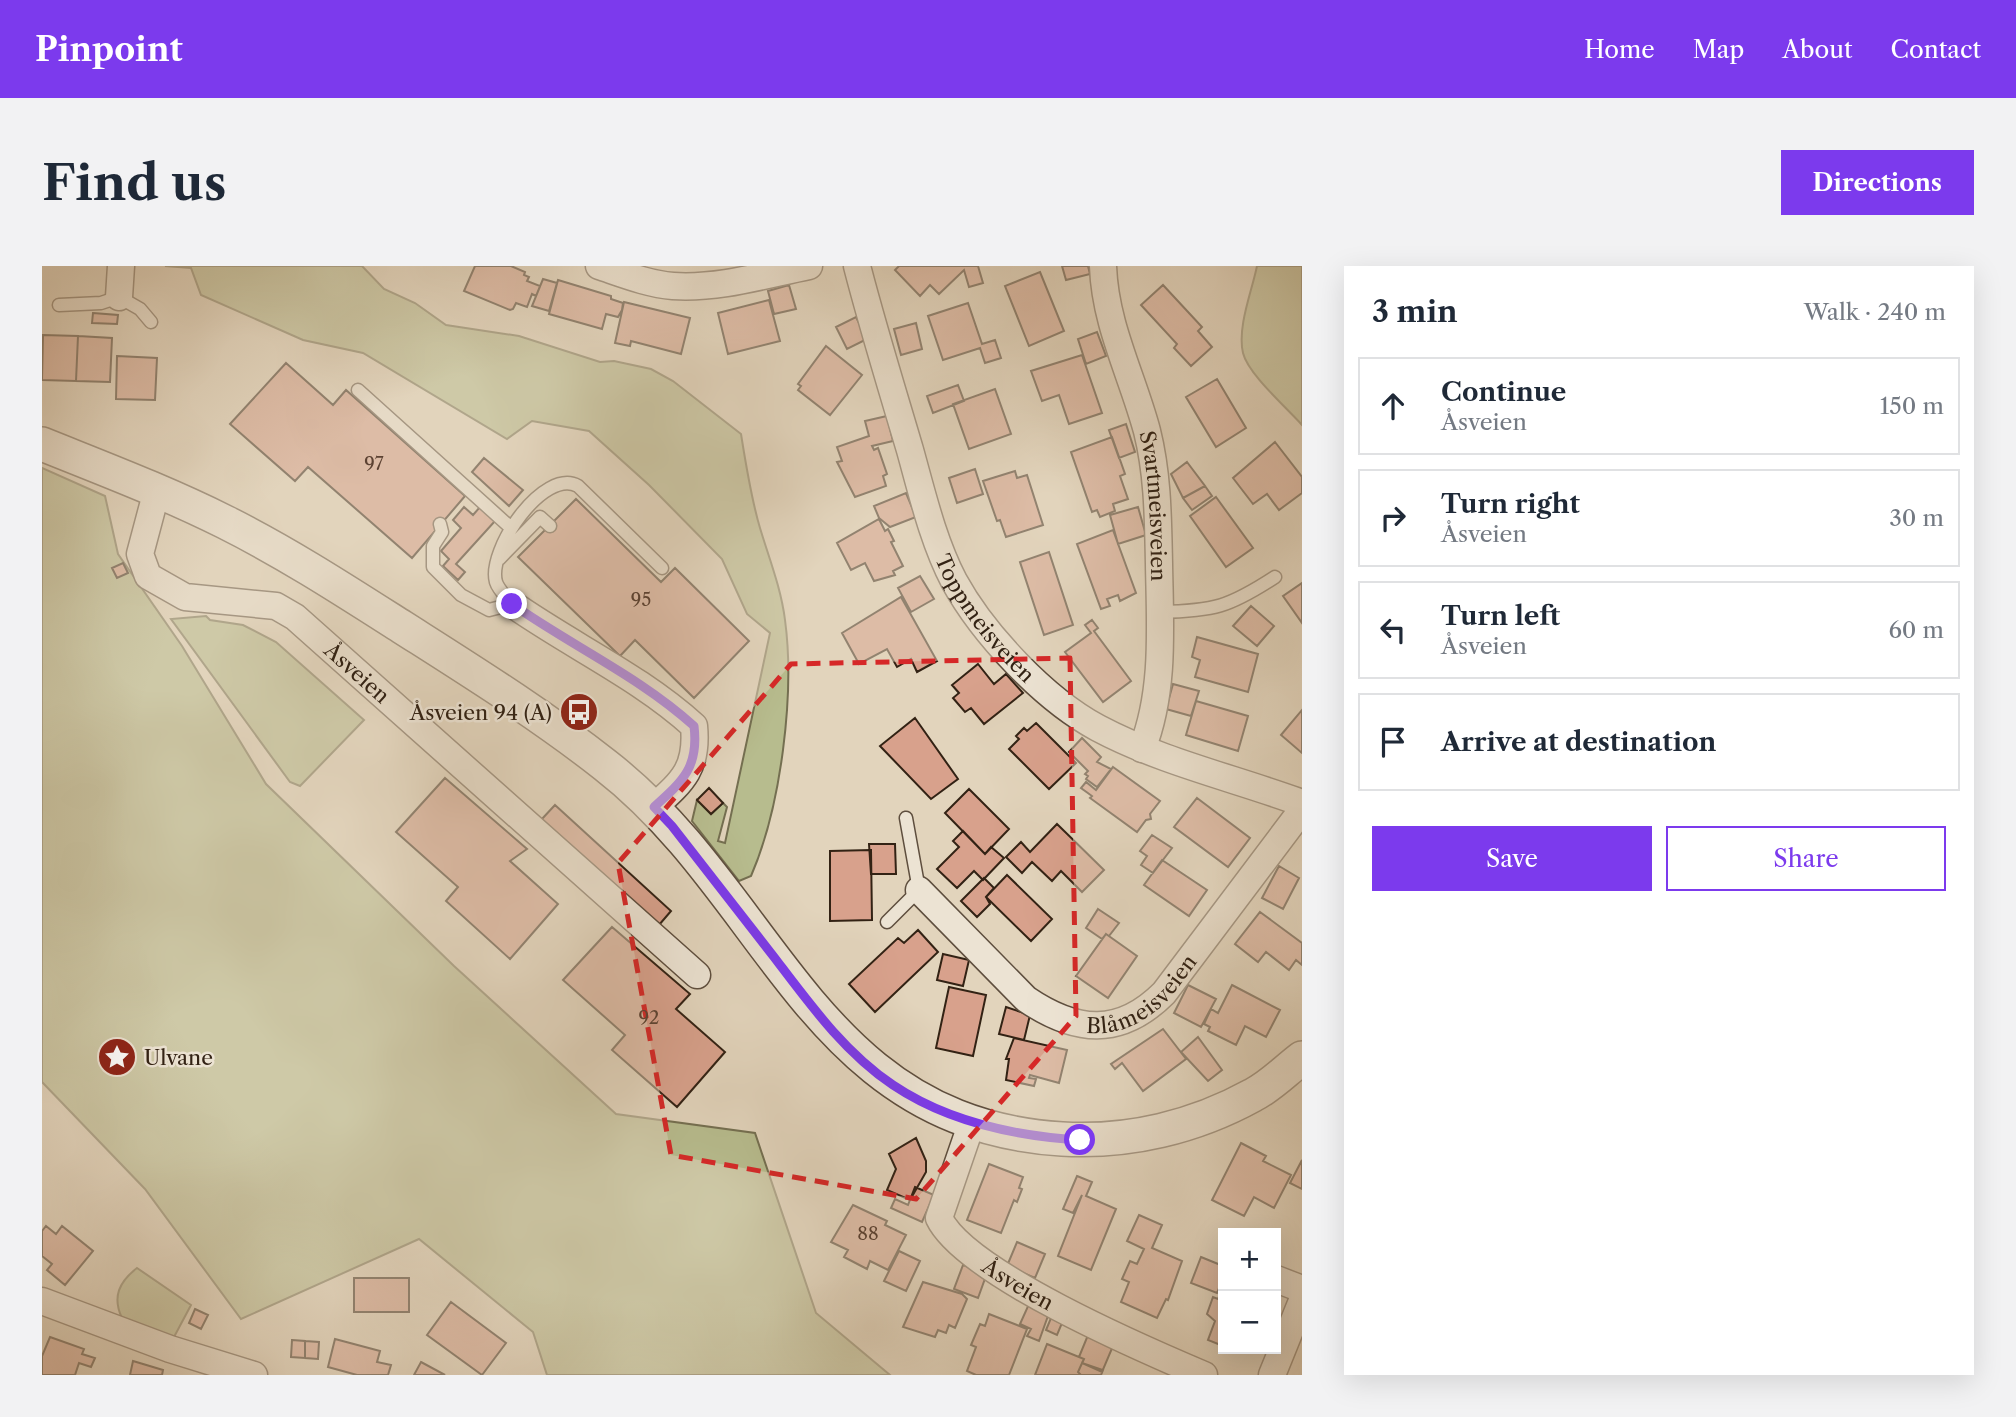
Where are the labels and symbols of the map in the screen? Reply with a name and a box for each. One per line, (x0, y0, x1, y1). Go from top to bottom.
street label: Svartmeisveien (1135, 428, 1172, 582)
house number: 97 (364, 453, 384, 475)
street label: Toppmeisveien (931, 550, 1040, 687)
route end (496, 588, 527, 619)
house number: 95 (631, 589, 651, 611)
street label: Åsveien (319, 636, 395, 708)
bus stop icon: Åsveien 94 (A) (558, 691, 600, 733)
place label: Åsveien 94 (A) (409, 700, 552, 725)
street label: Blåmeisveien (1086, 949, 1201, 1038)
house number: 92 (639, 1007, 659, 1029)
place icon: Ulvane (96, 1036, 138, 1078)
place label: Ulvane (144, 1045, 213, 1070)
route start (1064, 1124, 1095, 1155)
house number: 88 (857, 1223, 879, 1245)
street label: Åsveien (977, 1253, 1058, 1315)

